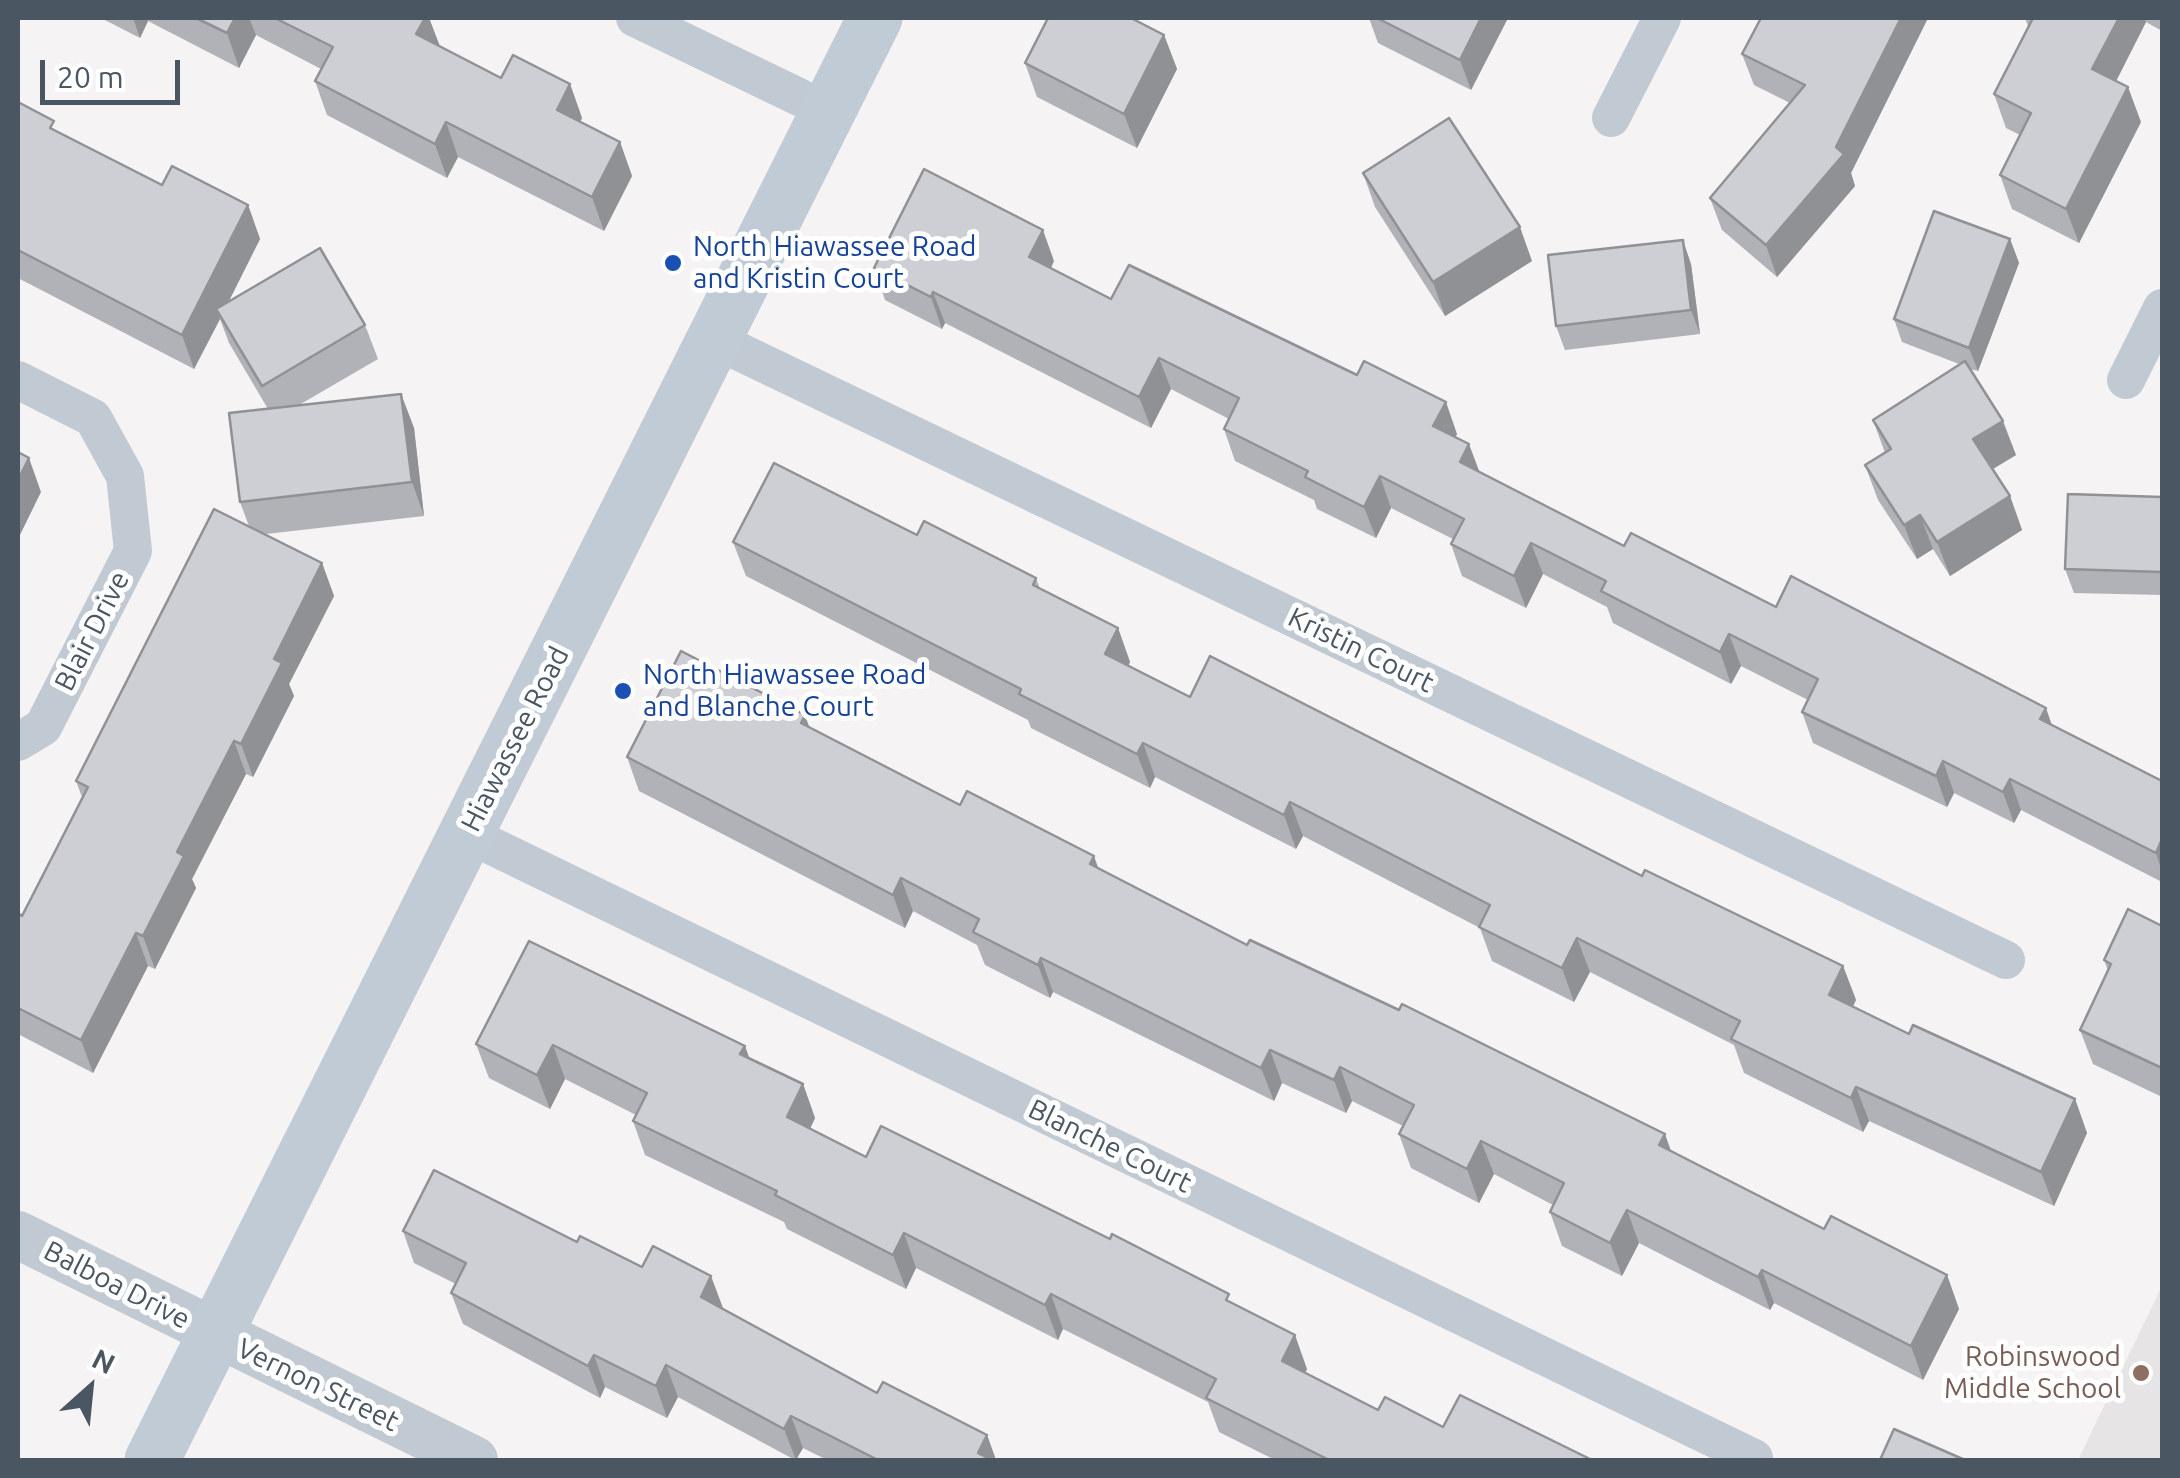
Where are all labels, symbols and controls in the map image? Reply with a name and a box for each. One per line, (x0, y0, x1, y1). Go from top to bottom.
scale bar (45, 40, 185, 102)
text: 20 m (57, 60, 124, 94)
place label: North Hiawassee Road and Kristin Court (693, 230, 976, 296)
marker: North Hiawassee Road and Kristin Court (662, 252, 684, 274)
street label: Blair Drive (48, 566, 136, 696)
street label: Kristin Court (1283, 600, 1439, 700)
street label: Hiawassee Road (454, 641, 576, 837)
place label: North Hiawassee Road and Blanche Court (643, 658, 926, 724)
marker: North Hiawassee Road and Blanche Court (612, 680, 634, 702)
street label: Blanche Court (1023, 1092, 1197, 1200)
street label: Balboa Drive (38, 1234, 196, 1336)
street label: Vernon Street (232, 1331, 404, 1439)
north arrow (40, 1338, 140, 1438)
place label: Robinswood Middle School (1944, 1340, 2121, 1406)
text: N (87, 1342, 120, 1379)
marker: Robinswood Middle School (2130, 1362, 2152, 1384)

